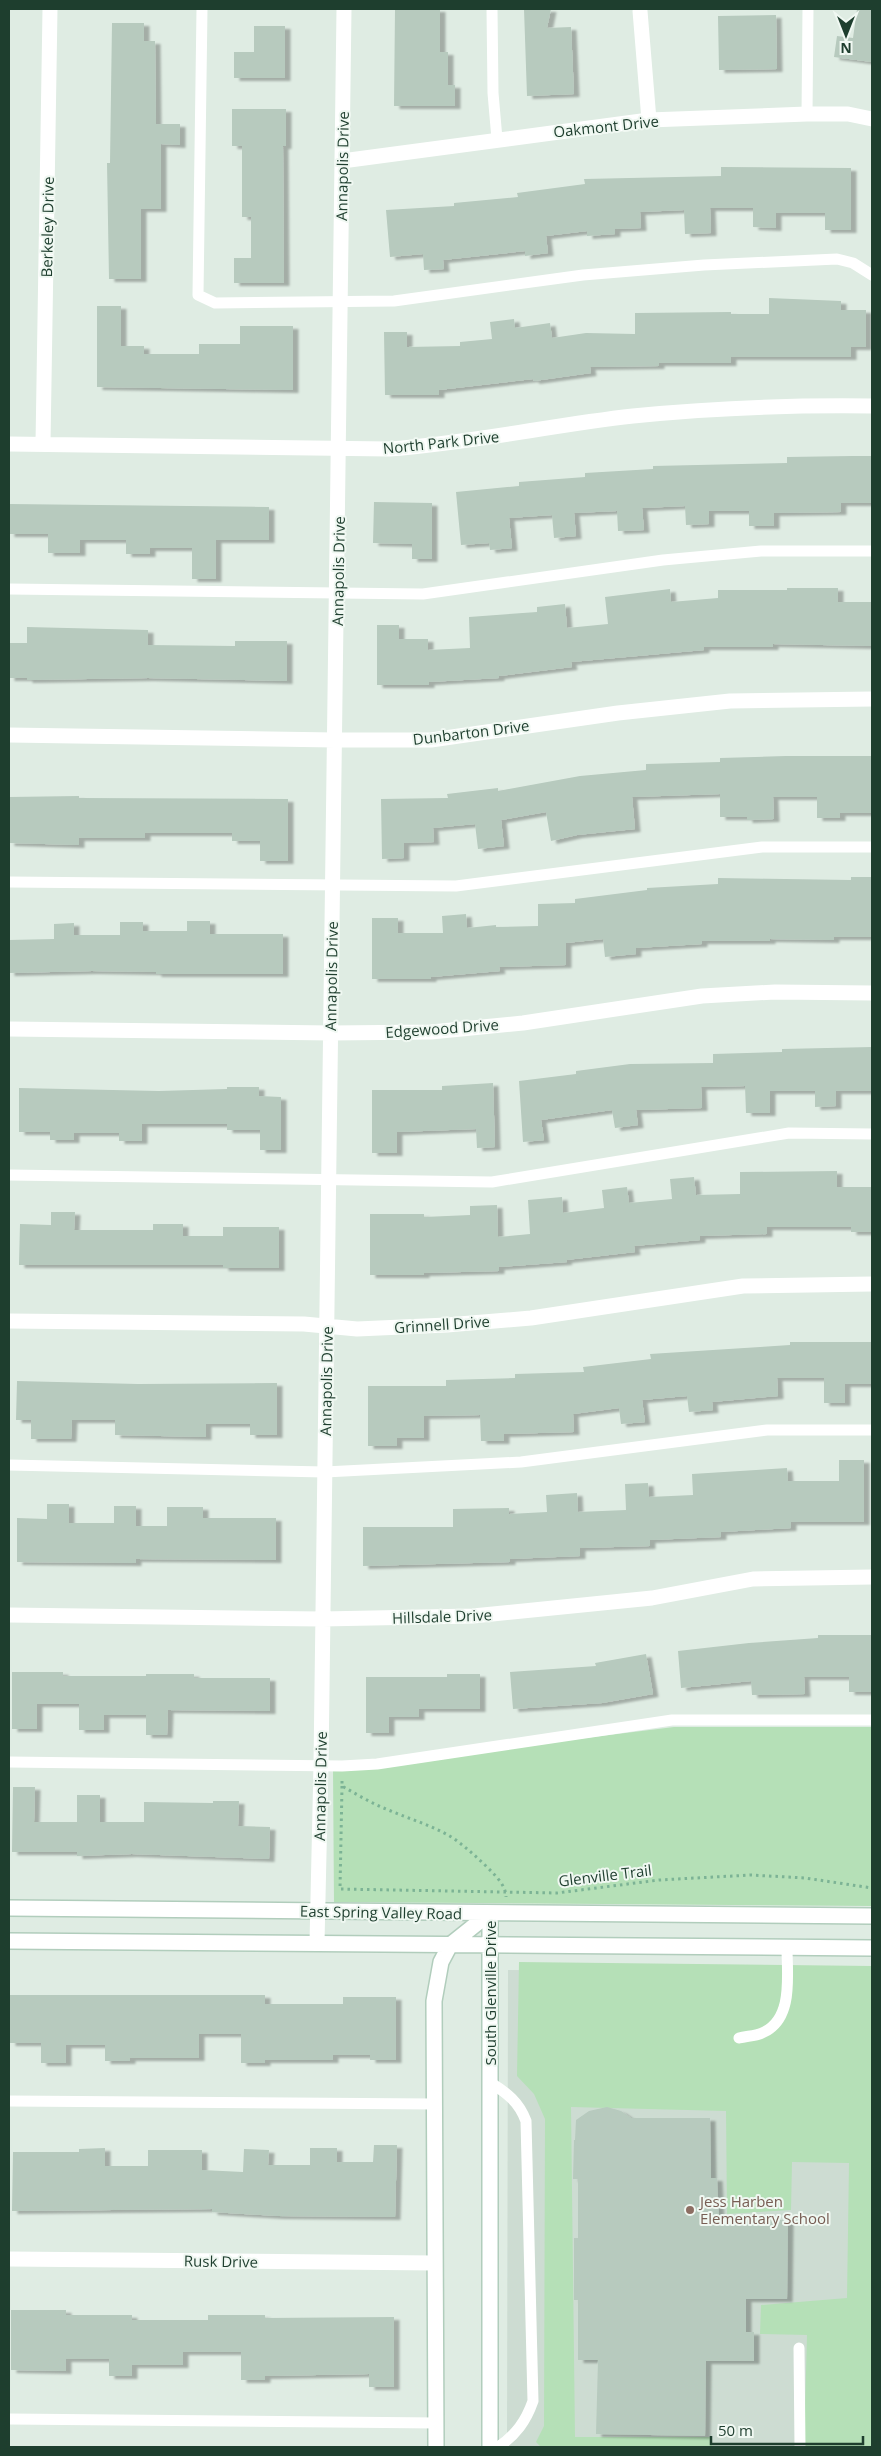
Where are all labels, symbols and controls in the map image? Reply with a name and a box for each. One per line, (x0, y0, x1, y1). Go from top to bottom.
north arrow (821, 10, 871, 60)
text: N (840, 39, 852, 58)
street label: Annapolis Drive (331, 111, 353, 221)
street label: Oakmont Drive (552, 111, 660, 141)
street label: Berkeley Drive (36, 176, 58, 278)
street label: North Park Drive (382, 426, 500, 458)
street label: Annapolis Drive (327, 516, 349, 626)
street label: Dunbarton Drive (412, 715, 530, 749)
street label: Annapolis Drive (320, 921, 342, 1031)
street label: Edgewood Drive (385, 1014, 499, 1042)
street label: Grinnell Drive (393, 1311, 491, 1337)
street label: Annapolis Drive (315, 1326, 337, 1436)
street label: Hillsdale Drive (392, 1604, 492, 1628)
street label: Annapolis Drive (309, 1731, 331, 1841)
street label: Glenville Trail (557, 1859, 653, 1891)
street label: East Spring Valley Road (300, 1901, 462, 1923)
street label: South Glenville Drive (480, 1920, 500, 2066)
place label: Jess Harben Elementary School (698, 2191, 830, 2228)
marker: Jess Harben Elementary School (684, 2204, 696, 2216)
street label: Rusk Drive (184, 2250, 258, 2272)
scale bar (711, 2414, 864, 2446)
text: 50 m (718, 2420, 753, 2440)

